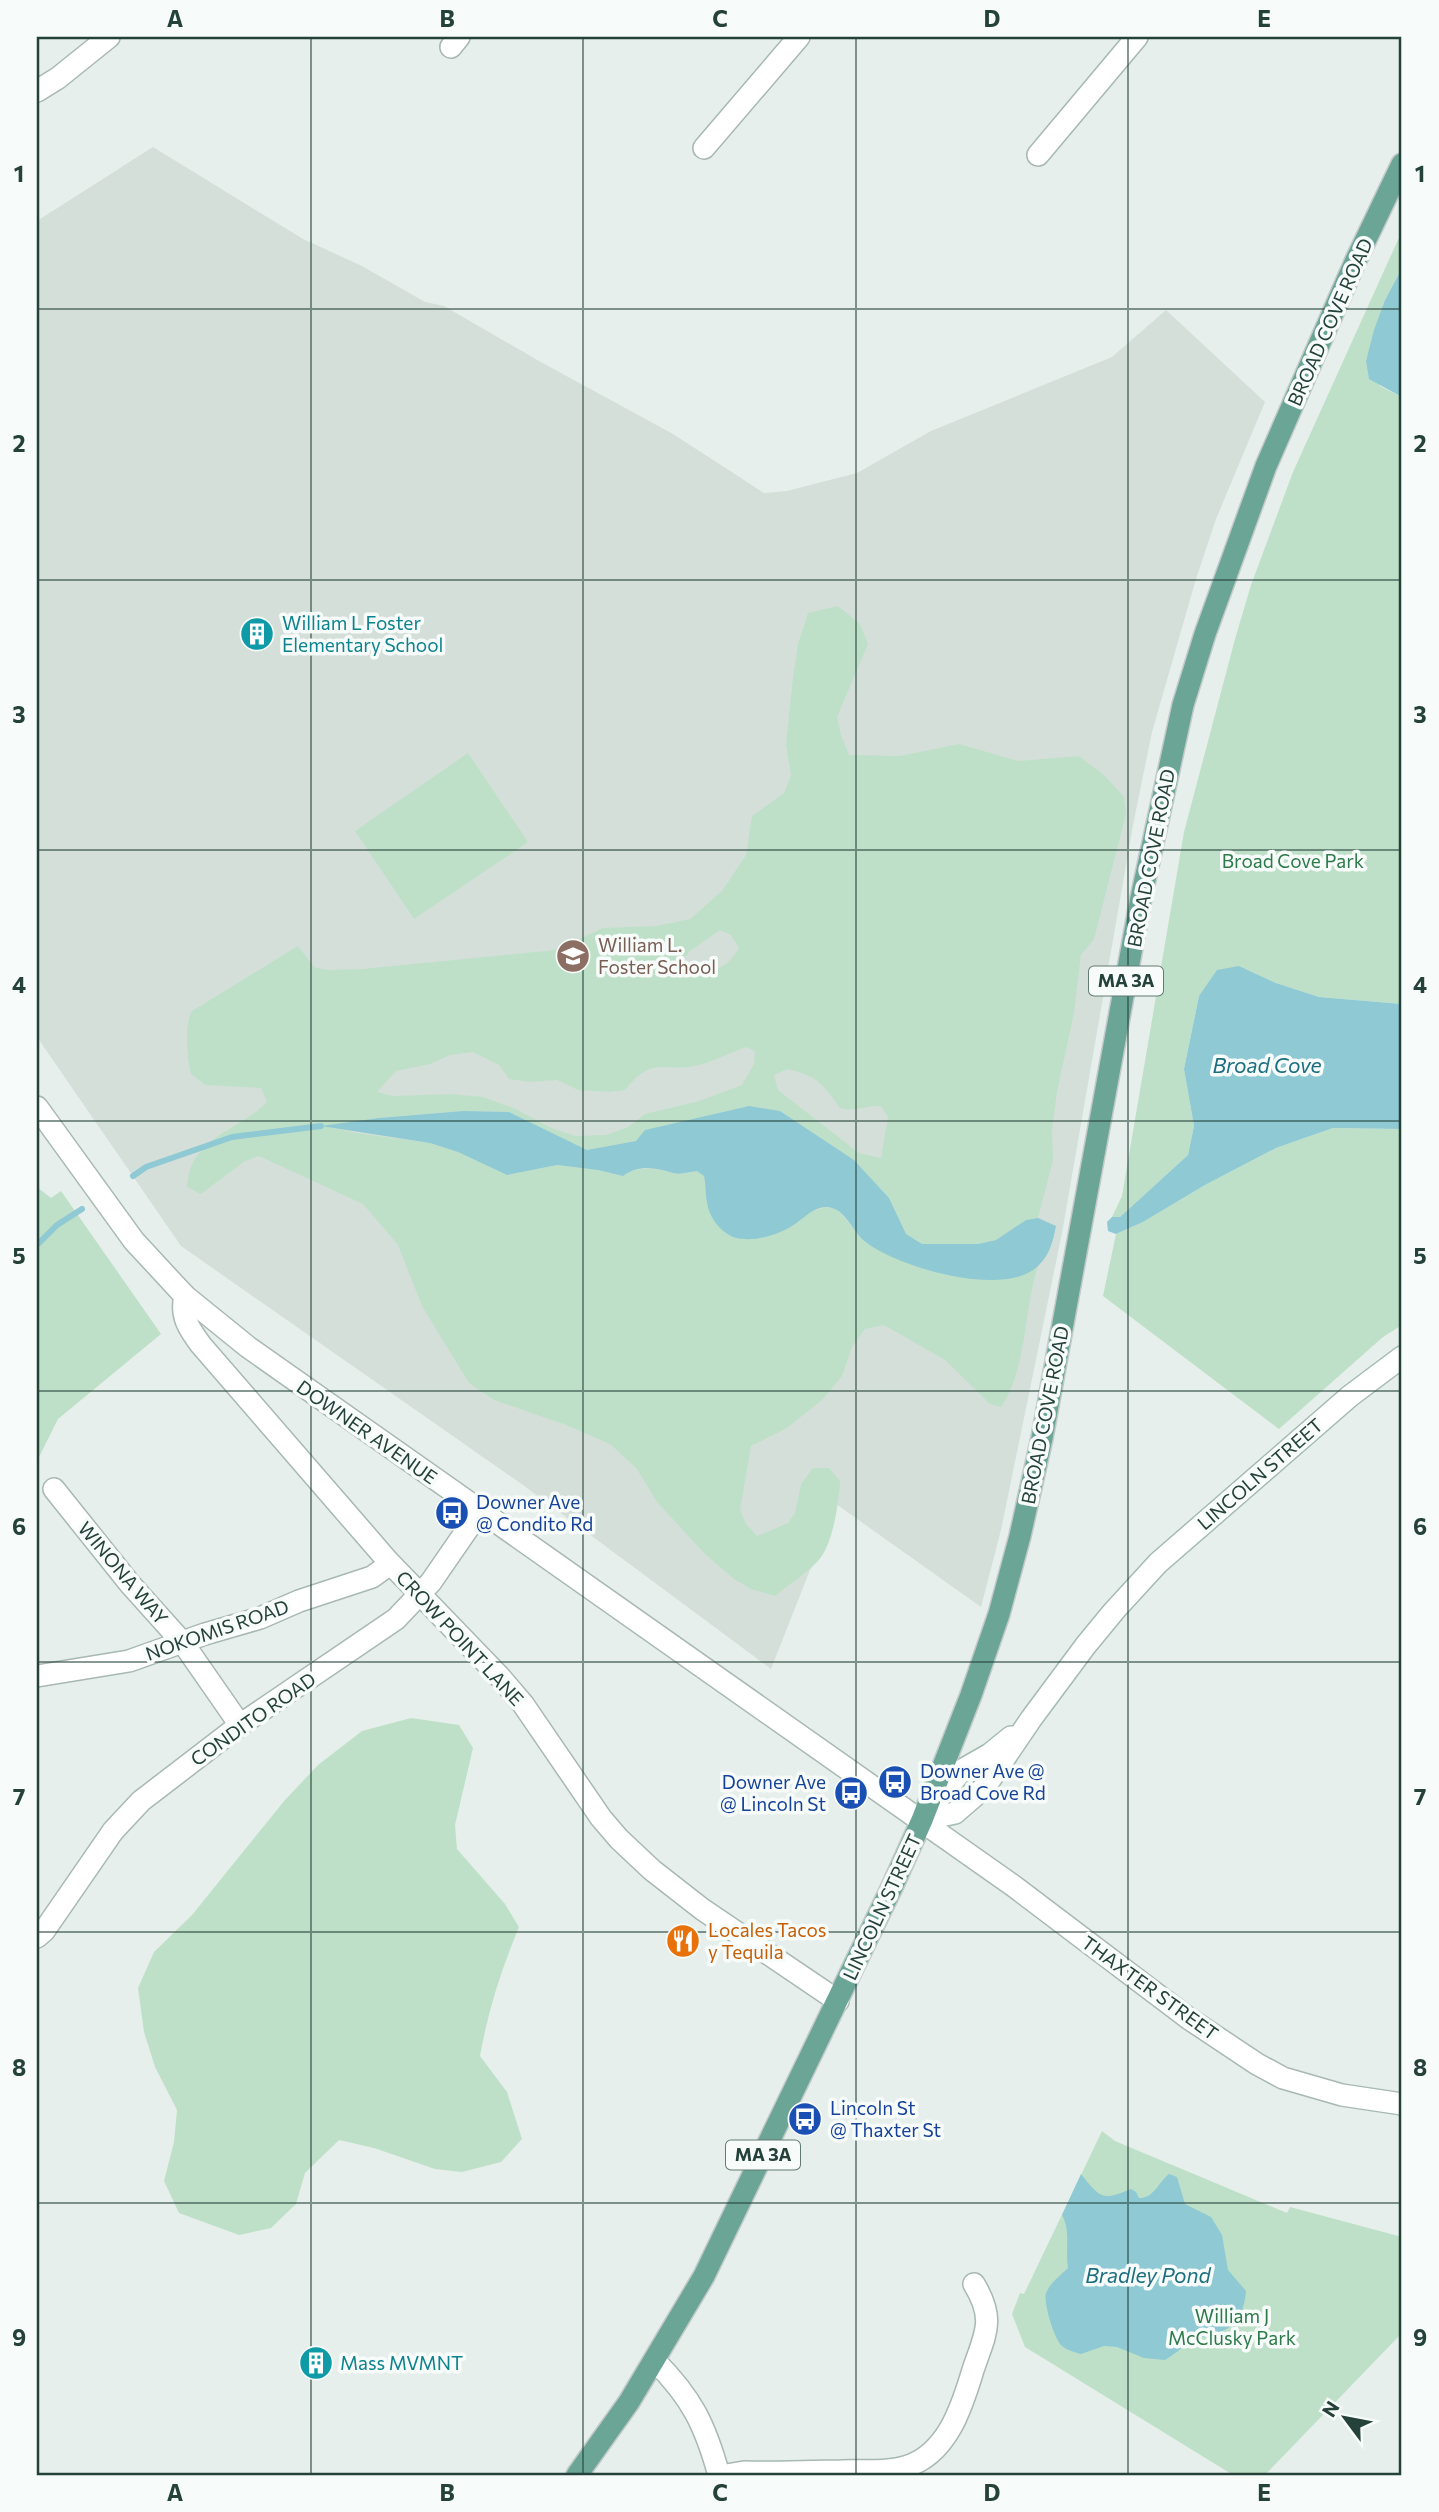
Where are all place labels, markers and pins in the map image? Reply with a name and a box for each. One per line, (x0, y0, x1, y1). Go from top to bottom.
place label: William L Foster Elementary School (282, 611, 443, 656)
building icon: William L Foster Elementary School (238, 615, 276, 653)
place label: William L. Foster School (598, 933, 716, 978)
school or university icon: William L. Foster School (554, 937, 592, 975)
place label: Downer Ave @ Condito Rd (476, 1490, 593, 1535)
bus stop icon: Downer Ave @ Condito Rd (433, 1494, 471, 1532)
place label: Downer Ave @ Broad Cove Rd (920, 1759, 1046, 1804)
bus stop icon: Downer Ave @ Broad Cove Rd (876, 1763, 914, 1801)
place label: Downer Ave @ Lincoln St (720, 1770, 826, 1815)
bus stop icon: Downer Ave @ Lincoln St (832, 1774, 870, 1812)
place label: Locales Tacos y Tequila (708, 1918, 826, 1963)
restaurant icon: Locales Tacos y Tequila (664, 1922, 702, 1960)
place label: Lincoln St @ Thaxter St (830, 2096, 941, 2141)
bus stop icon: Lincoln St @ Thaxter St (786, 2100, 824, 2138)
building icon: Mass MVMNT (297, 2344, 335, 2382)
place label: Mass MVMNT (340, 2351, 463, 2374)

